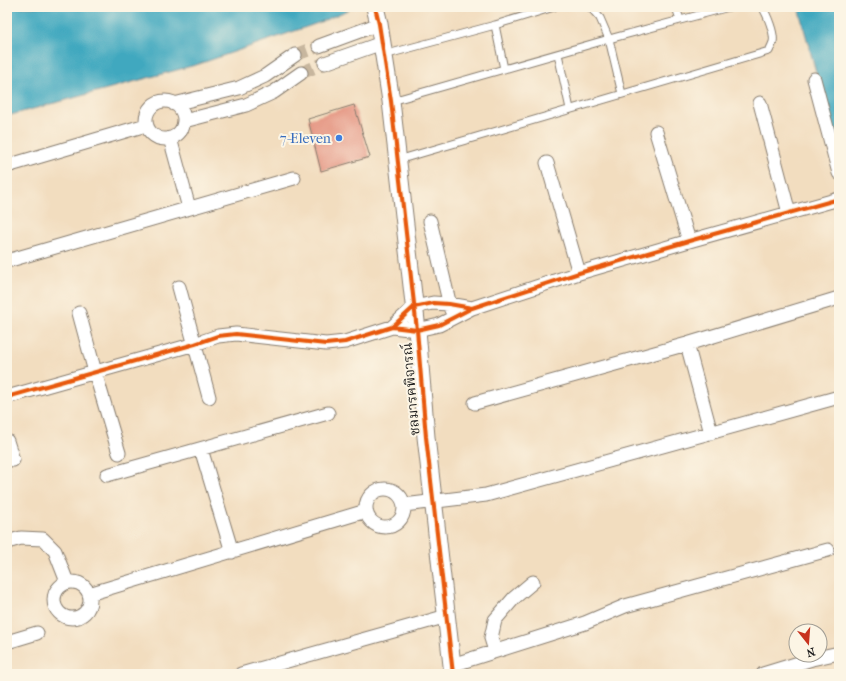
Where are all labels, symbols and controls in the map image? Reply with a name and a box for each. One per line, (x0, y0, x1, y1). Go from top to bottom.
place label: 7-Eleven (280, 130, 331, 147)
marker: 7-Eleven (334, 133, 344, 143)
street label: ชลมารคพิจารณ์ (397, 342, 424, 436)
north arrow (788, 623, 828, 663)
text: N (804, 645, 817, 660)

